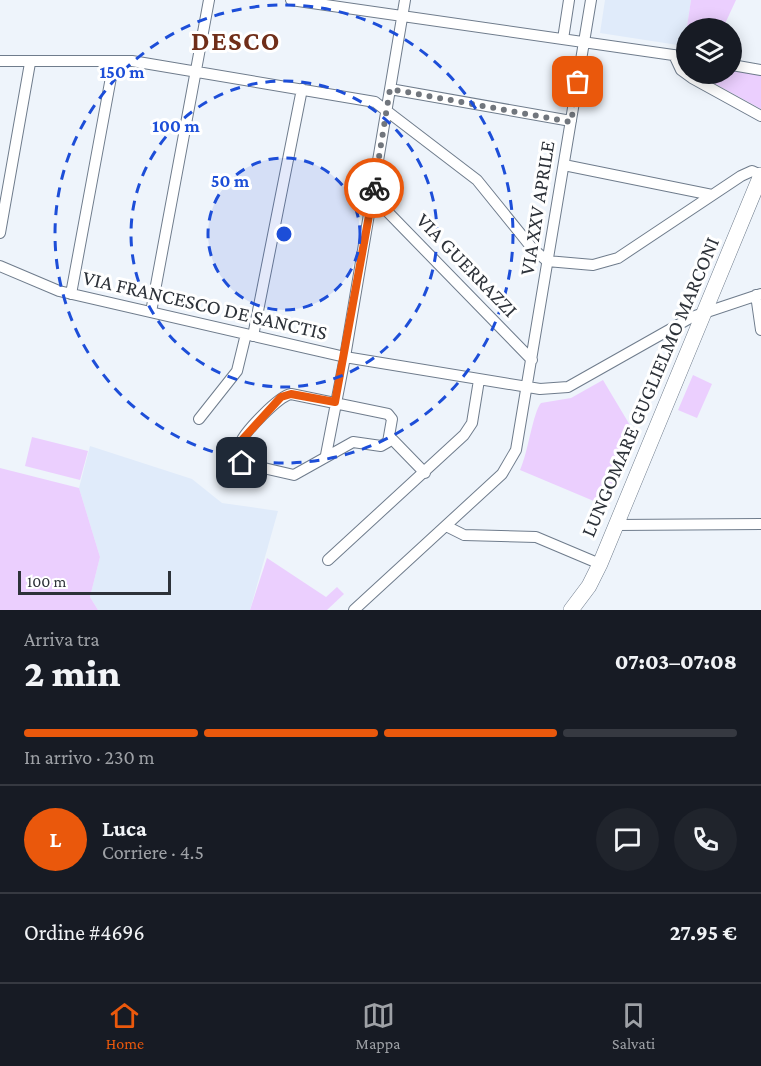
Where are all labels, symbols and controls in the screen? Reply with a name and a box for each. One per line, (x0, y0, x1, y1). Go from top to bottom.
map controls (676, 18, 742, 84)
button: layers (676, 18, 742, 84)
district label: DESCO (191, 26, 281, 56)
pin (552, 56, 603, 107)
text: 150 m (99, 62, 145, 82)
icon: bag (561, 65, 594, 98)
text: 100 m (152, 116, 200, 136)
street label: VIA XXV APRILE (515, 139, 559, 277)
courier (344, 158, 404, 218)
text: 50 m (211, 171, 250, 191)
icon: bike (358, 172, 391, 205)
street label: VIA GUERRAZZI (411, 208, 523, 322)
centre of rings (274, 224, 294, 244)
street label: LUNGOMARE GUGLIELMO MARCONI (576, 234, 724, 540)
street label: VIA FRANCESCO DE SANCTIS (80, 265, 330, 345)
pin (216, 437, 267, 488)
icon: home (225, 446, 258, 479)
scale bar (18, 568, 171, 596)
text: 100 m (27, 573, 66, 590)
text: Arriva tra (24, 628, 100, 650)
text: 07:03–07:08 (615, 649, 737, 674)
text: 2 min (24, 651, 120, 694)
text: In arrivo · 230 m (24, 746, 155, 768)
button: chat (596, 808, 659, 871)
button: phone (674, 808, 737, 871)
text: Luca (102, 816, 147, 841)
text: L (50, 827, 61, 852)
text: Corriere · 4.5 (102, 841, 204, 863)
text: Ordine #4696 (24, 920, 145, 945)
text: 27.95 € (670, 920, 737, 945)
tab: Home (106, 999, 144, 1052)
tab: Mappa (356, 999, 400, 1052)
tab: Salvati (612, 999, 655, 1052)

